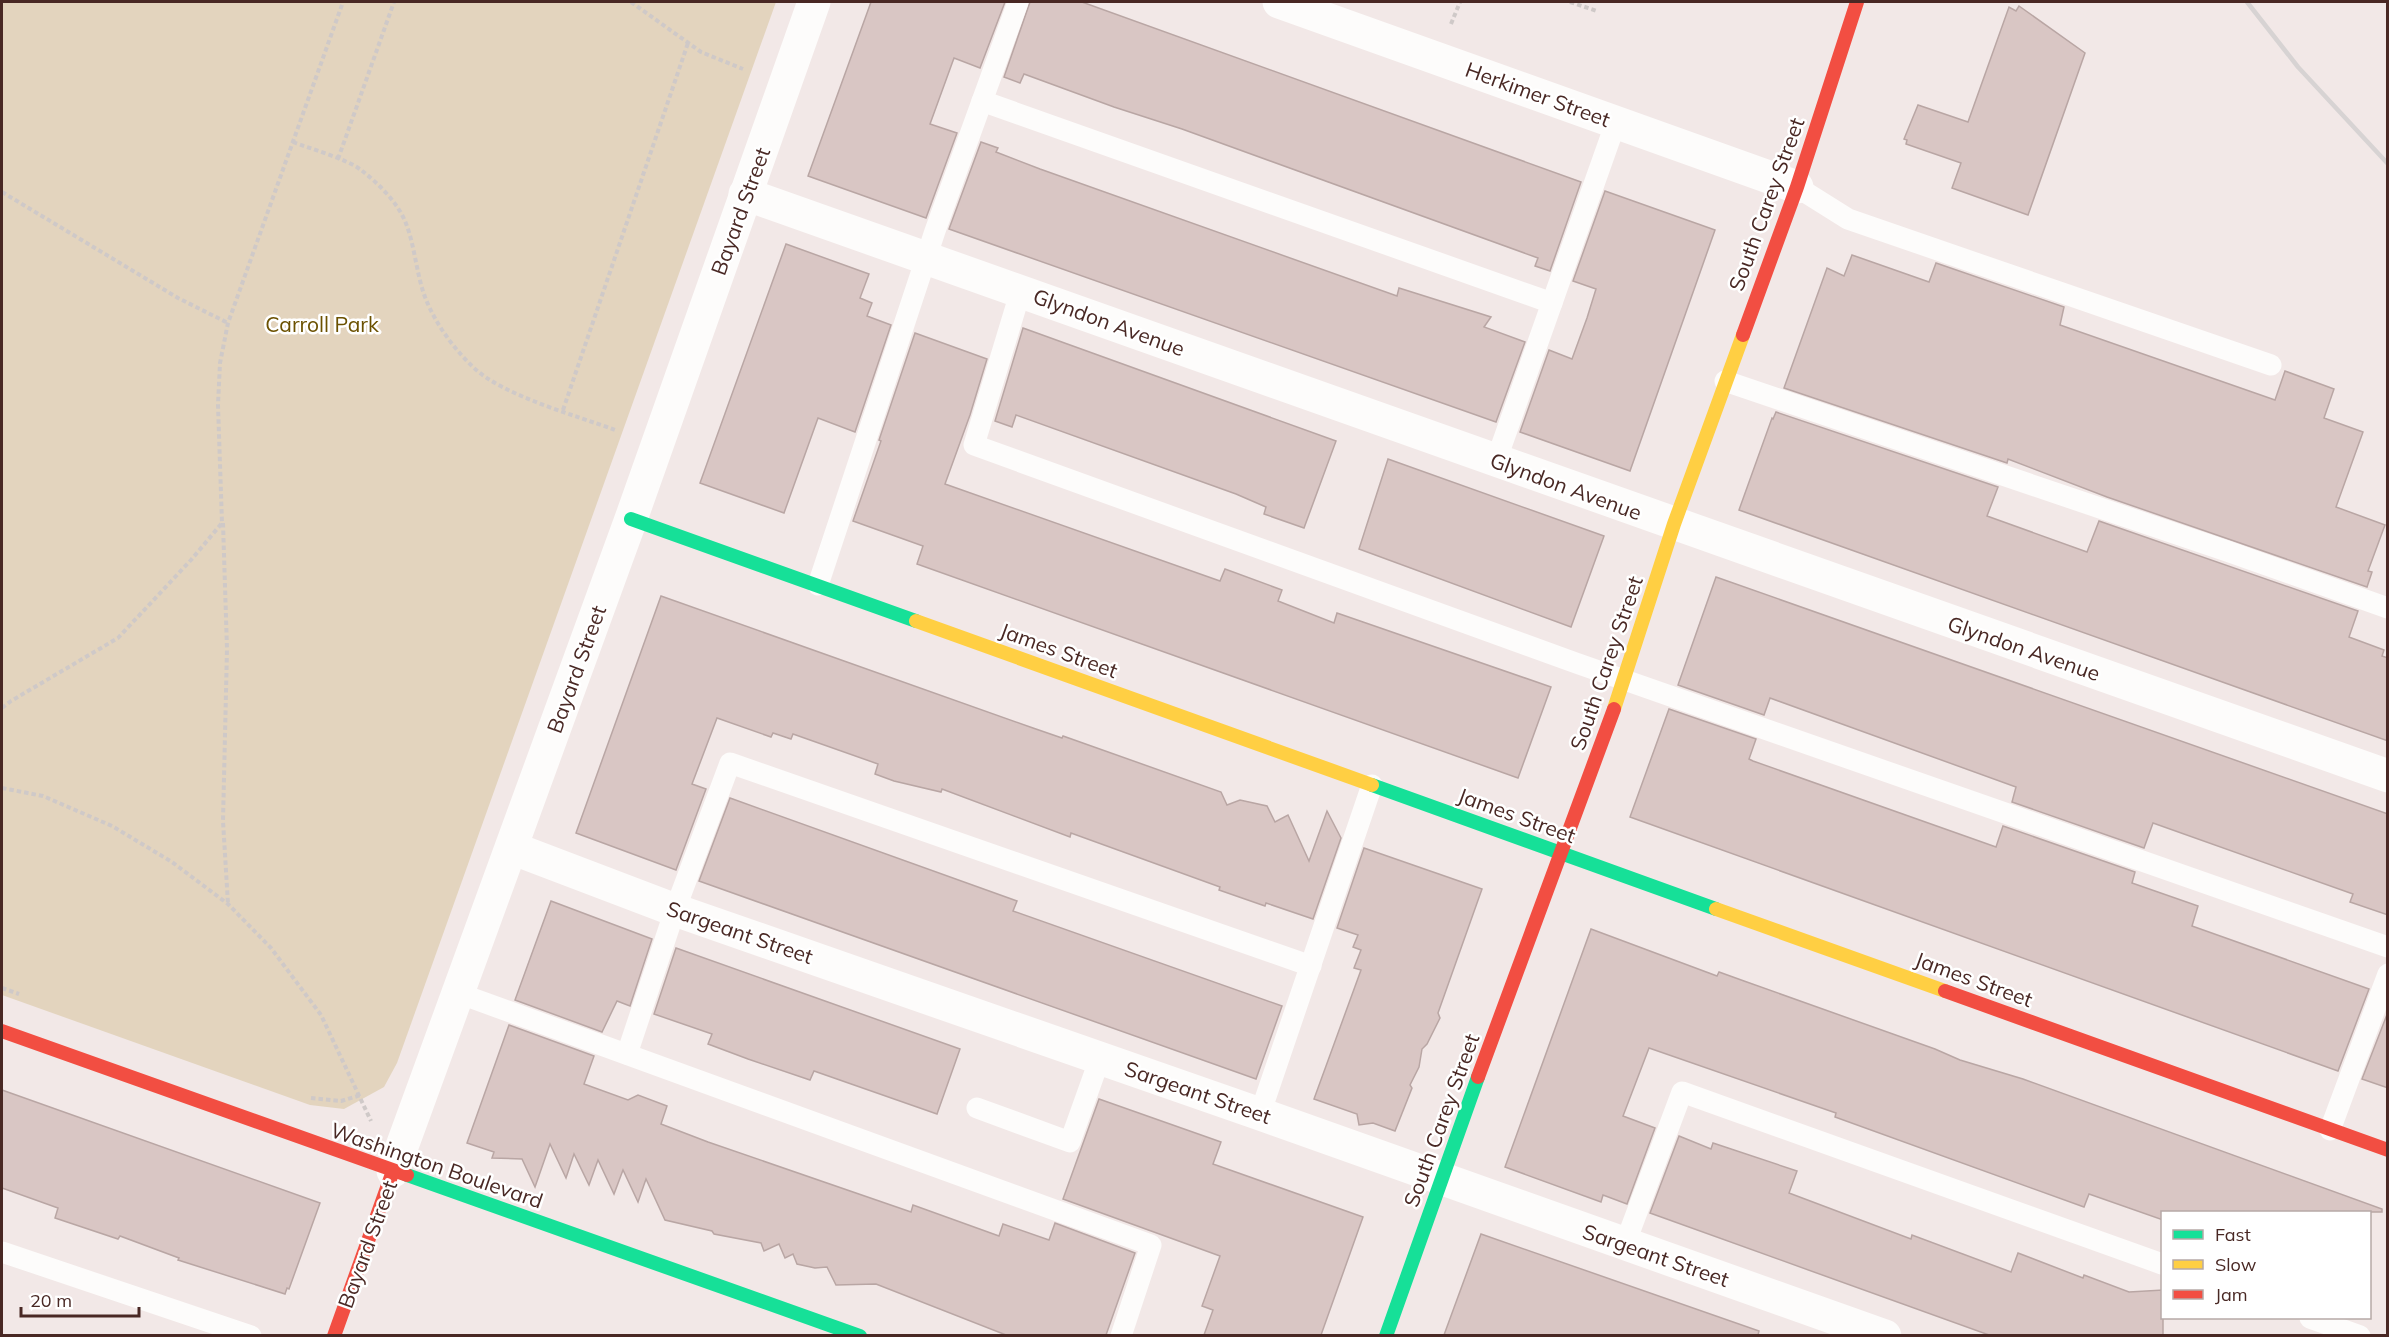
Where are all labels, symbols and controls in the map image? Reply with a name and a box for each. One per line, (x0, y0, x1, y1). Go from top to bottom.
street label: Herkimer Street (1462, 56, 1614, 132)
street label: South Carey Street (1723, 114, 1809, 294)
street label: Bayard Street (705, 144, 775, 278)
street label: Glyndon Avenue (1030, 283, 1188, 361)
park label: Carroll Park (265, 311, 379, 337)
street label: Glyndon Avenue (1487, 447, 1645, 525)
street label: South Carey Street (1564, 573, 1648, 753)
street label: Bayard Street (541, 602, 611, 736)
street label: Glyndon Avenue (1944, 610, 2104, 686)
street label: James Street (997, 617, 1121, 683)
street label: James Street (1455, 782, 1579, 848)
street label: Sargeant Street (663, 895, 817, 969)
street label: James Street (1912, 946, 2036, 1012)
street label: South Carey Street (1398, 1030, 1484, 1210)
street label: Sargeant Street (1121, 1055, 1275, 1129)
street label: Washington Boulevard (327, 1116, 547, 1214)
street label: Bayard Street (332, 1177, 402, 1311)
legend (2161, 1211, 2371, 1319)
street label: Sargeant Street (1579, 1218, 1733, 1292)
text: Fast (2215, 1223, 2251, 1246)
text: Slow (2215, 1253, 2257, 1276)
scale bar (21, 1280, 140, 1318)
text: Jam (2215, 1283, 2248, 1306)
text: 20 m (30, 1289, 72, 1312)

